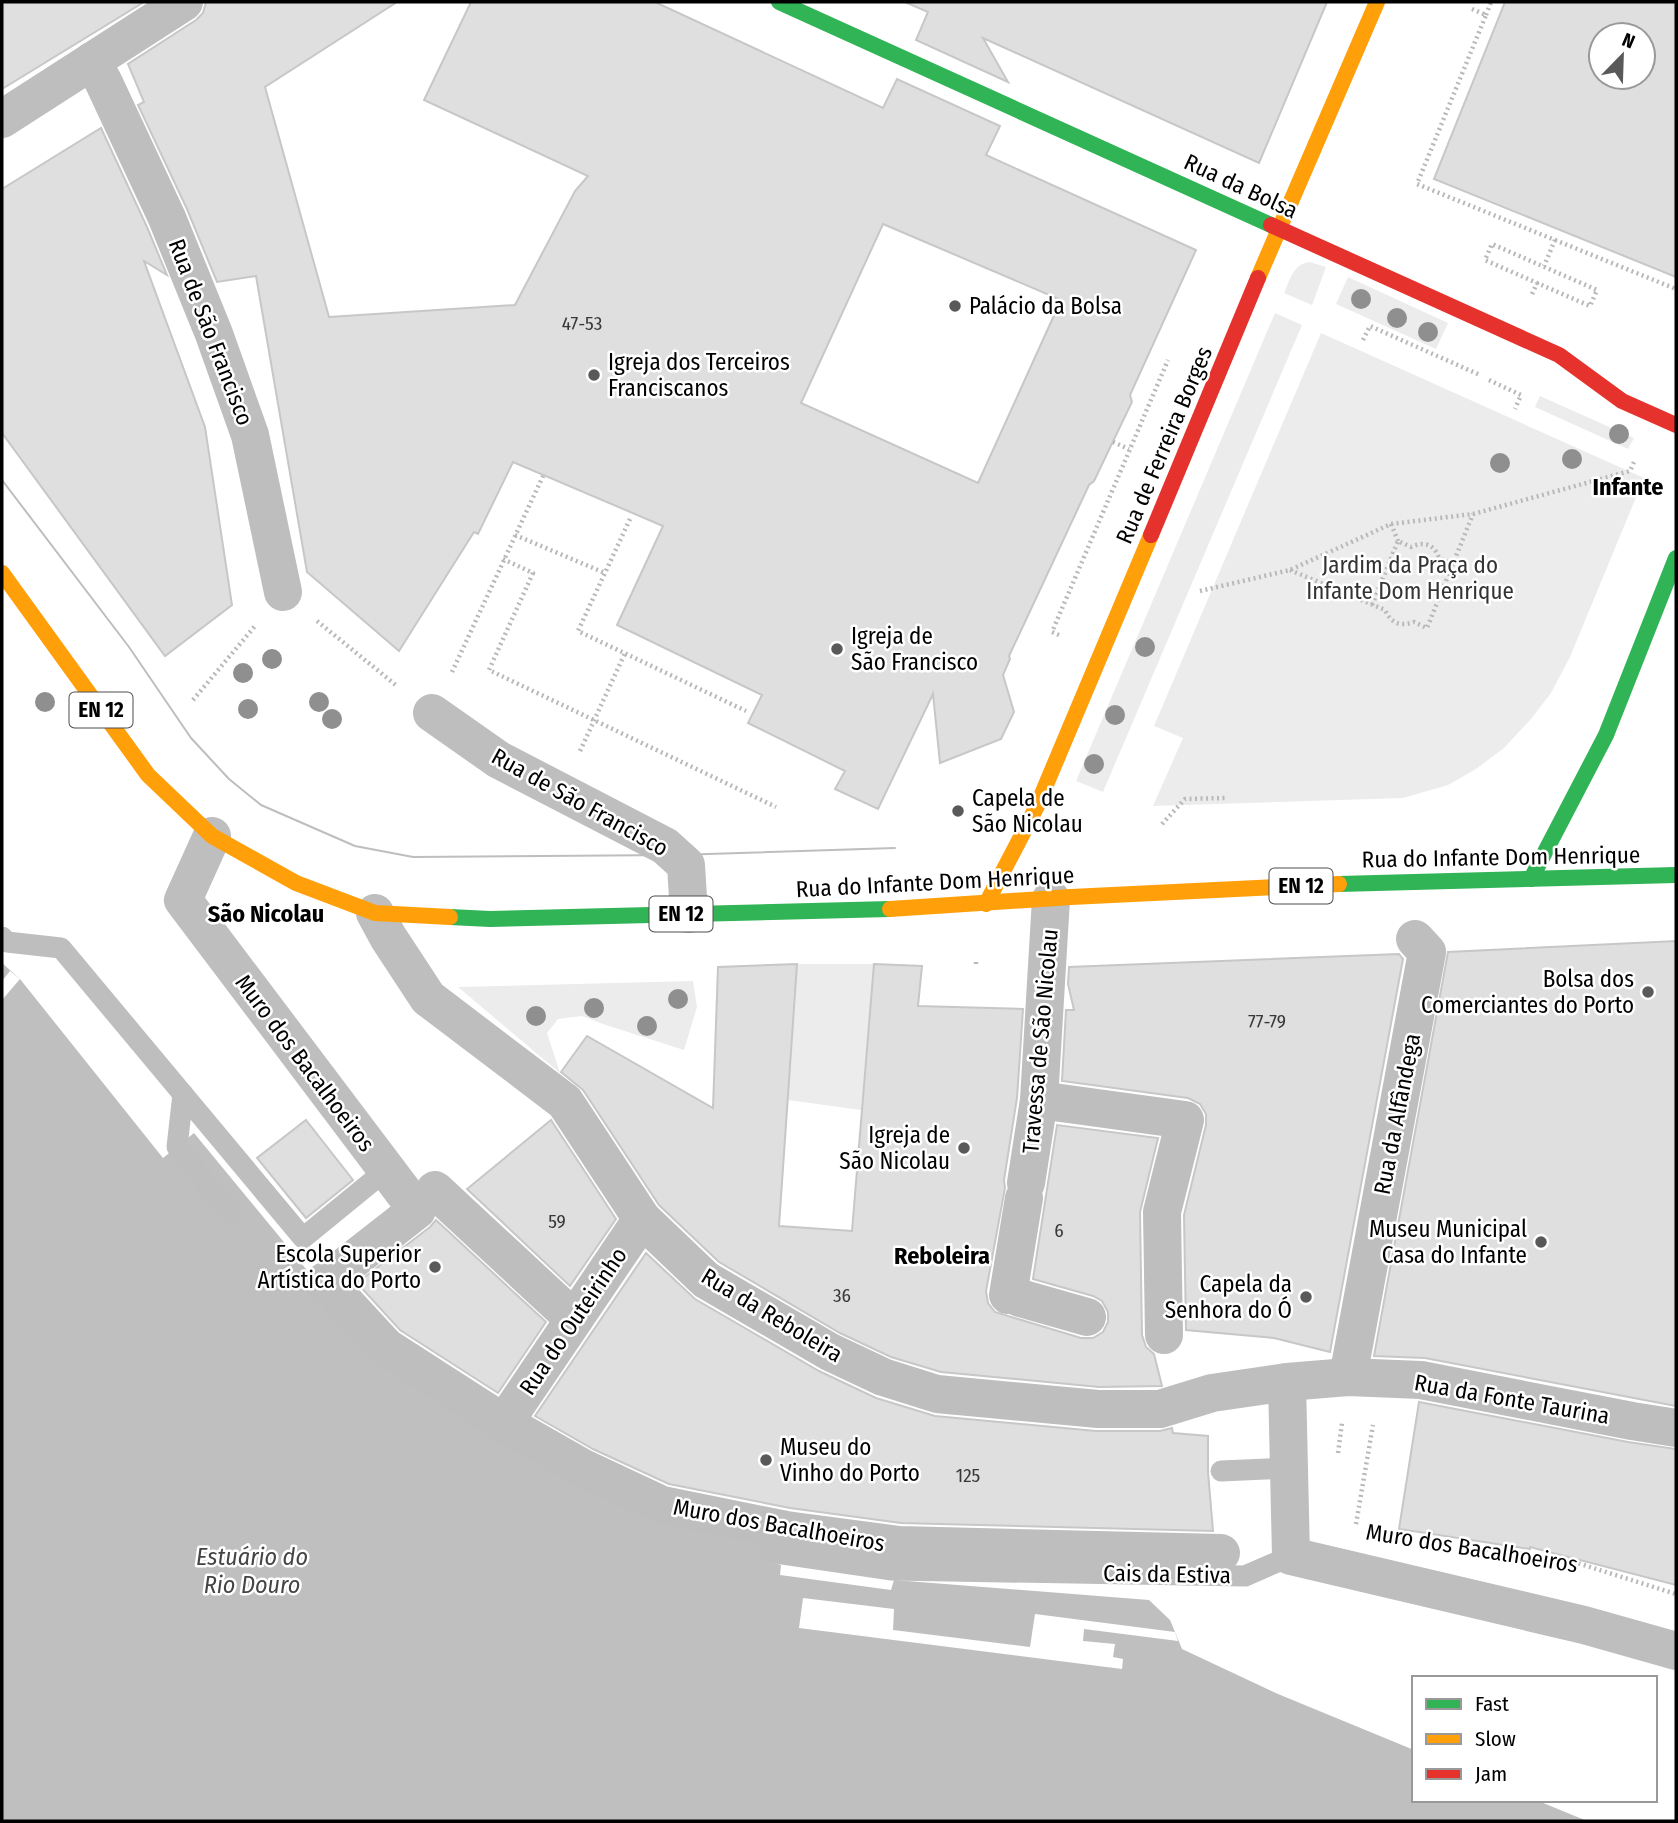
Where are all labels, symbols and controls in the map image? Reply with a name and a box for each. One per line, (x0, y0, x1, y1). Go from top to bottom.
north arrow (1587, 21, 1657, 91)
text: N (1619, 28, 1638, 54)
street label: Rua da Bolsa (1180, 148, 1302, 224)
street label: Rua de São Francisco (163, 235, 259, 429)
place label: Palácio da Bolsa (969, 292, 1122, 320)
marker: Palácio da Bolsa (947, 298, 963, 314)
house number: 47-53 (562, 312, 602, 335)
street label: Rua de Ferreira Borges (1110, 342, 1218, 548)
place label: Igreja dos Terceiros Franciscanos (608, 348, 790, 402)
marker: Igreja dos Terceiros Franciscanos (586, 367, 602, 383)
district label: Infante (1592, 473, 1664, 501)
park label: Jardim da Praça do Infante Dom Henrique (1306, 551, 1514, 605)
place label: Igreja de São Francisco (851, 622, 978, 676)
marker: Igreja de São Francisco (829, 641, 845, 657)
road number: EN 12 (70, 692, 132, 728)
street label: Rua de São Francisco (487, 742, 673, 862)
place label: Capela de São Nicolau (972, 784, 1083, 838)
marker: Capela de São Nicolau (950, 803, 966, 819)
street label: Rua do Infante Dom Henrique (1361, 841, 1641, 873)
street label: Rua do Infante Dom Henrique (795, 861, 1075, 903)
road number: EN 12 (1270, 868, 1332, 903)
road number: EN 12 (650, 897, 712, 932)
district label: São Nicolau (208, 900, 324, 928)
street label: Travessa de São Nicolau (1016, 927, 1064, 1155)
place label: Bolsa dos Comerciantes do Porto (1421, 965, 1634, 1019)
street label: Muro dos Bacalhoeiros (229, 969, 381, 1157)
marker: Bolsa dos Comerciantes do Porto (1640, 984, 1656, 1000)
house number: 77-79 (1248, 1010, 1286, 1033)
street label: Rua da Alfândega (1368, 1031, 1426, 1197)
place label: Igreja de São Nicolau (839, 1121, 950, 1175)
marker: Igreja de São Nicolau (956, 1140, 972, 1156)
house number: 59 (548, 1210, 566, 1233)
place label: Museu Municipal Casa do Infante (1369, 1215, 1527, 1269)
house number: 6 (1054, 1219, 1064, 1242)
marker: Museu Municipal Casa do Infante (1533, 1234, 1549, 1250)
place label: Escola Superior Artística do Porto (258, 1240, 421, 1294)
street label: Rua do Outeirinho (513, 1242, 633, 1400)
district label: Reboleira (894, 1242, 990, 1270)
marker: Escola Superior Artística do Porto (427, 1259, 443, 1275)
street label: Rua da Reboleira (696, 1262, 848, 1368)
place label: Capela da Senhora do Ó (1165, 1270, 1292, 1324)
house number: 36 (833, 1284, 851, 1307)
marker: Capela da Senhora do Ó (1298, 1289, 1314, 1305)
street label: Rua da Fonte Taurina (1412, 1368, 1612, 1430)
place label: Museu do Vinho do Porto (780, 1433, 920, 1487)
marker: Museu do Vinho do Porto (758, 1452, 774, 1468)
house number: 125 (956, 1464, 980, 1487)
street label: Muro dos Bacalhoeiros (671, 1493, 887, 1557)
street label: Muro dos Bacalhoeiros (1364, 1517, 1580, 1579)
water label: Estuário do Rio Douro (196, 1543, 308, 1599)
street label: Cais da Estiva (1103, 1559, 1231, 1589)
legend (1412, 1676, 1657, 1802)
text: Fast (1475, 1691, 1509, 1717)
text: Slow (1475, 1726, 1516, 1752)
text: Jam (1475, 1761, 1507, 1787)

